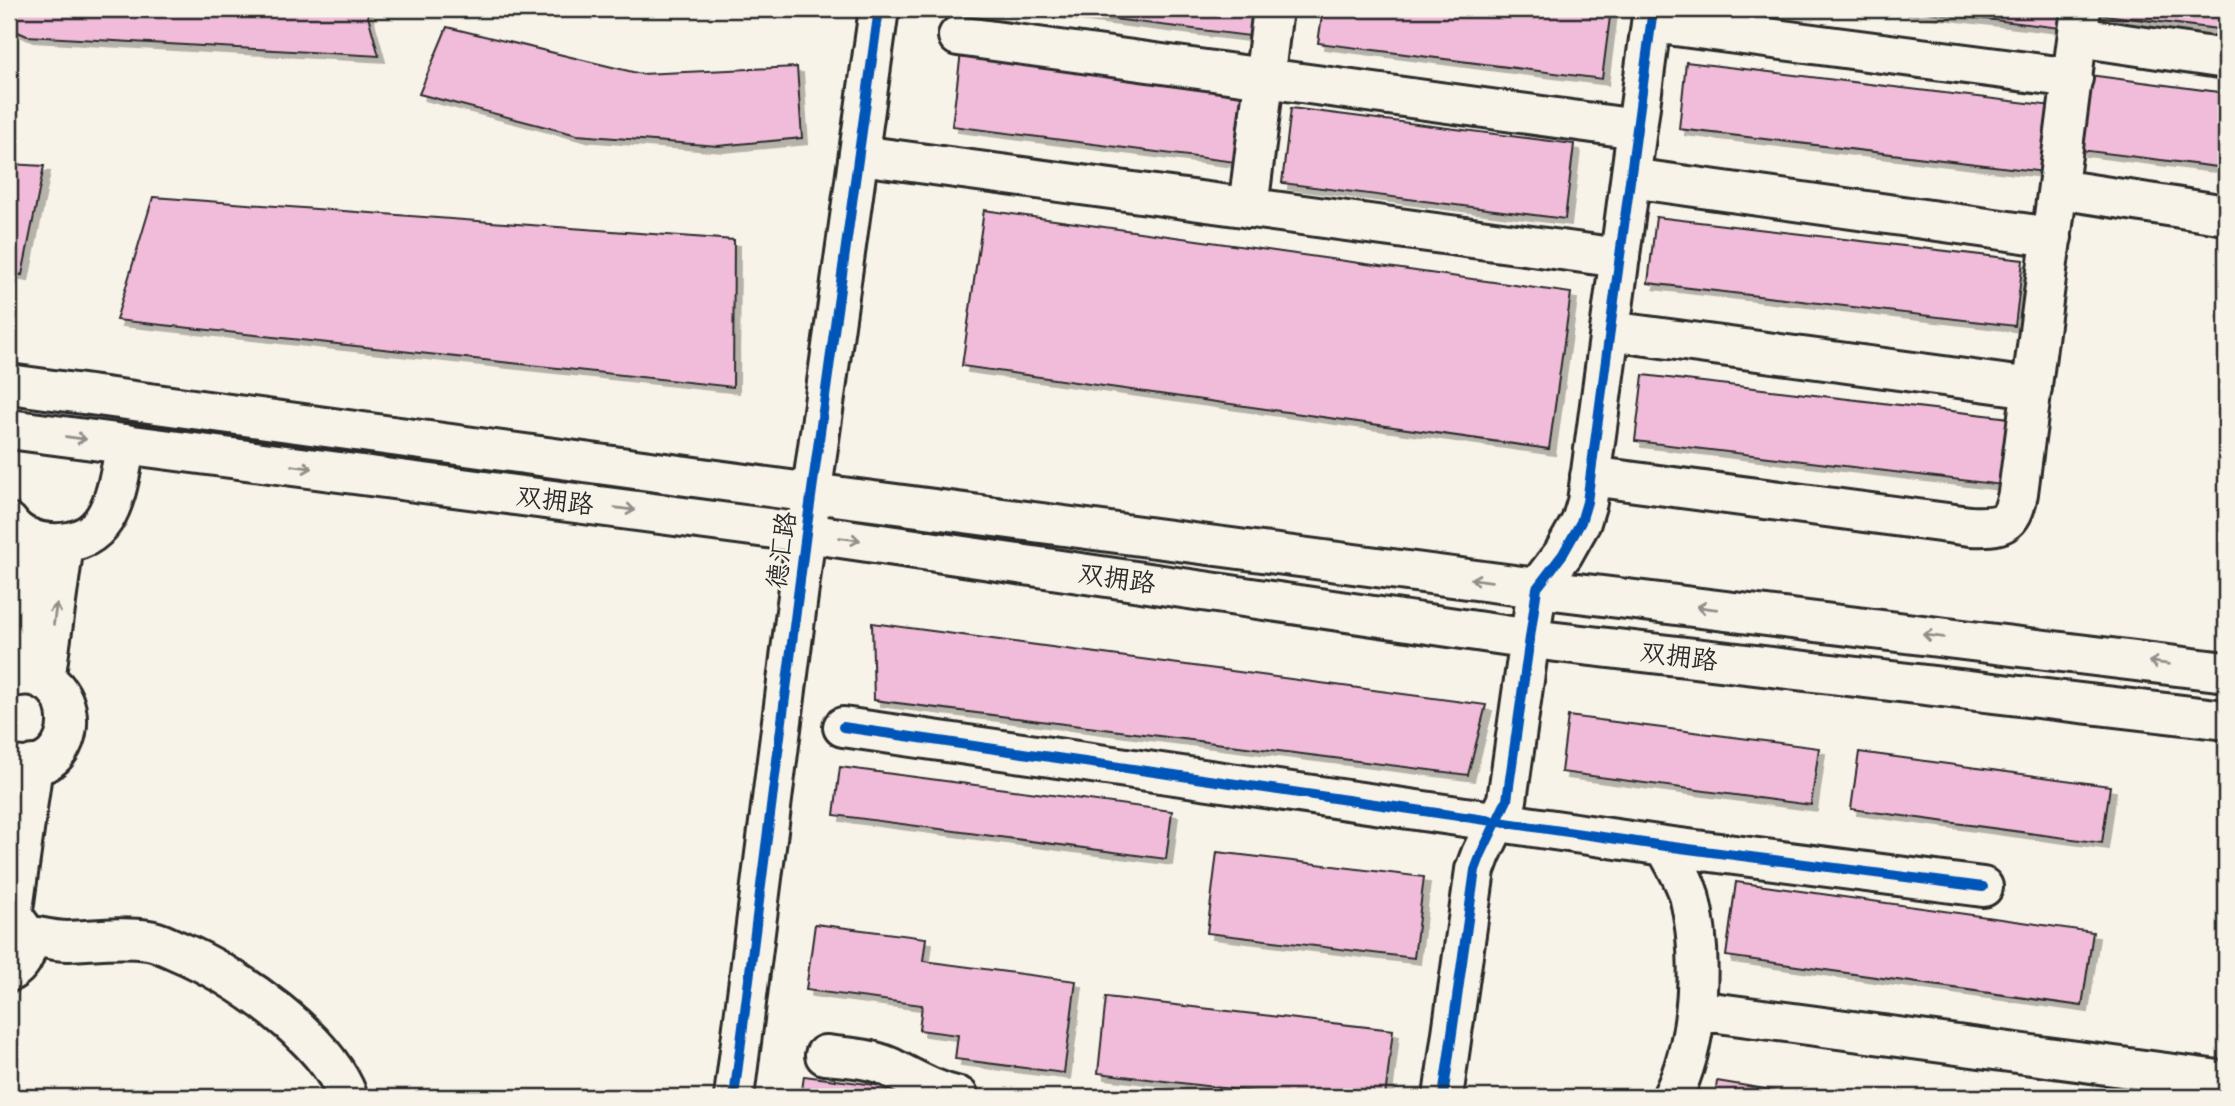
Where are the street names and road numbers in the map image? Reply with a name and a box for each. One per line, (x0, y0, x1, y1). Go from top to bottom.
street label: 双拥路 (514, 480, 596, 524)
street label: 德汇路 (761, 509, 805, 591)
street label: 双拥路 (1076, 558, 1158, 602)
street label: 双拥路 (1638, 636, 1720, 680)

